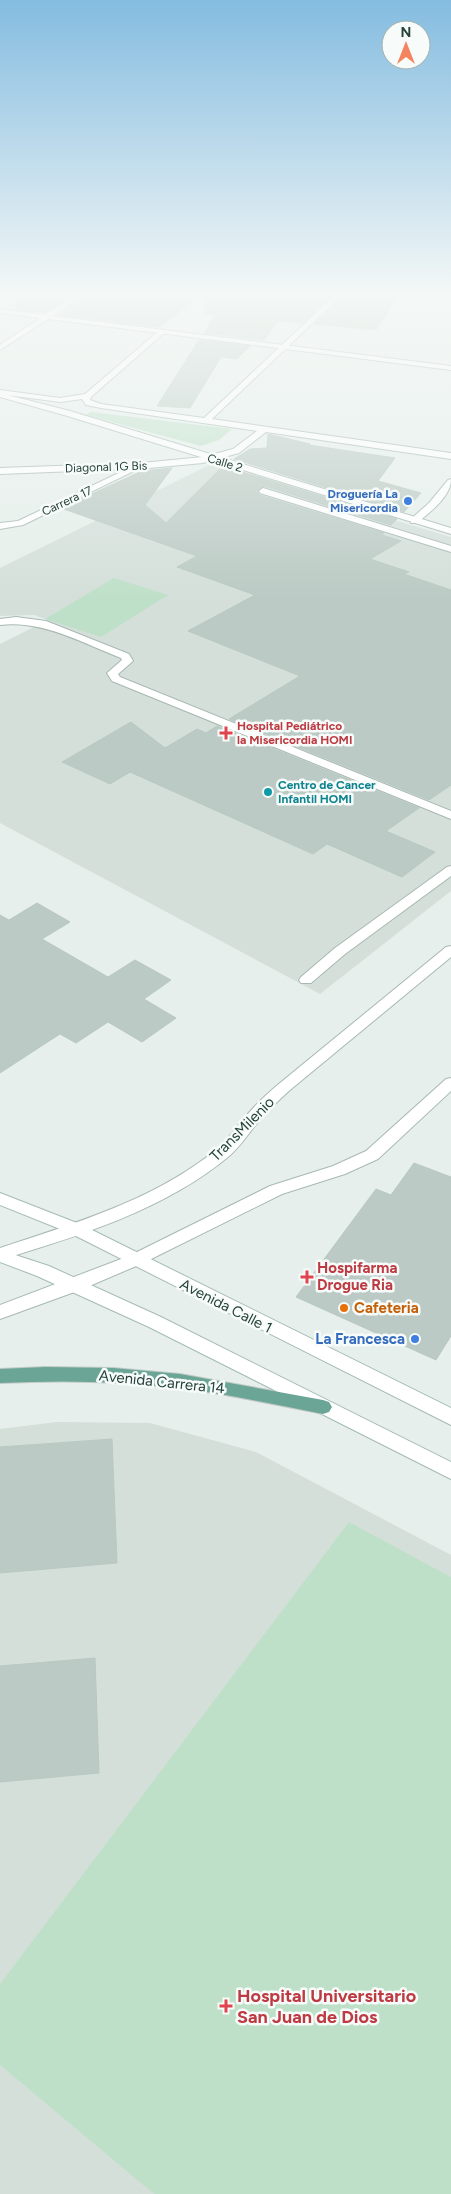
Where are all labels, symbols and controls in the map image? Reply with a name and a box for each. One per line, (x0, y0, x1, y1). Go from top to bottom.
north arrow (381, 20, 431, 70)
text: N (401, 24, 411, 41)
street label: Calle 2 (206, 451, 244, 475)
street label: Diagonal 1G Bis (65, 459, 148, 475)
street label: Carrera 17 (40, 483, 95, 519)
place label: Droguería La Misericordia (328, 487, 398, 515)
marker: Droguería La Misericordia (402, 495, 414, 507)
place label: Hospital Pediátrico la Misericordia HOMI (237, 719, 352, 747)
marker: Hospital Pediátrico la Misericordia HOMI (219, 726, 233, 740)
place label: Centro de Cancer Infantil HOMI (278, 778, 376, 806)
marker: Centro de Cancer Infantil HOMI (262, 786, 274, 798)
street label: TransMilenio (206, 1093, 278, 1165)
place label: Hospifarma Drogue Ria (317, 1259, 397, 1294)
marker: Hospifarma Drogue Ria (301, 1271, 313, 1283)
street label: Avenida Calle 1 (177, 1275, 275, 1337)
place label: Cafeteria (354, 1299, 419, 1317)
marker: Cafeteria (338, 1302, 350, 1314)
place label: La Francesca (315, 1330, 405, 1348)
marker: La Francesca (409, 1333, 421, 1345)
street label: Avenida Carrera 14 (98, 1366, 226, 1398)
place label: Hospital Universitario San Juan de Dios (237, 1985, 416, 2028)
marker: Hospital Universitario San Juan de Dios (219, 1999, 233, 2013)

